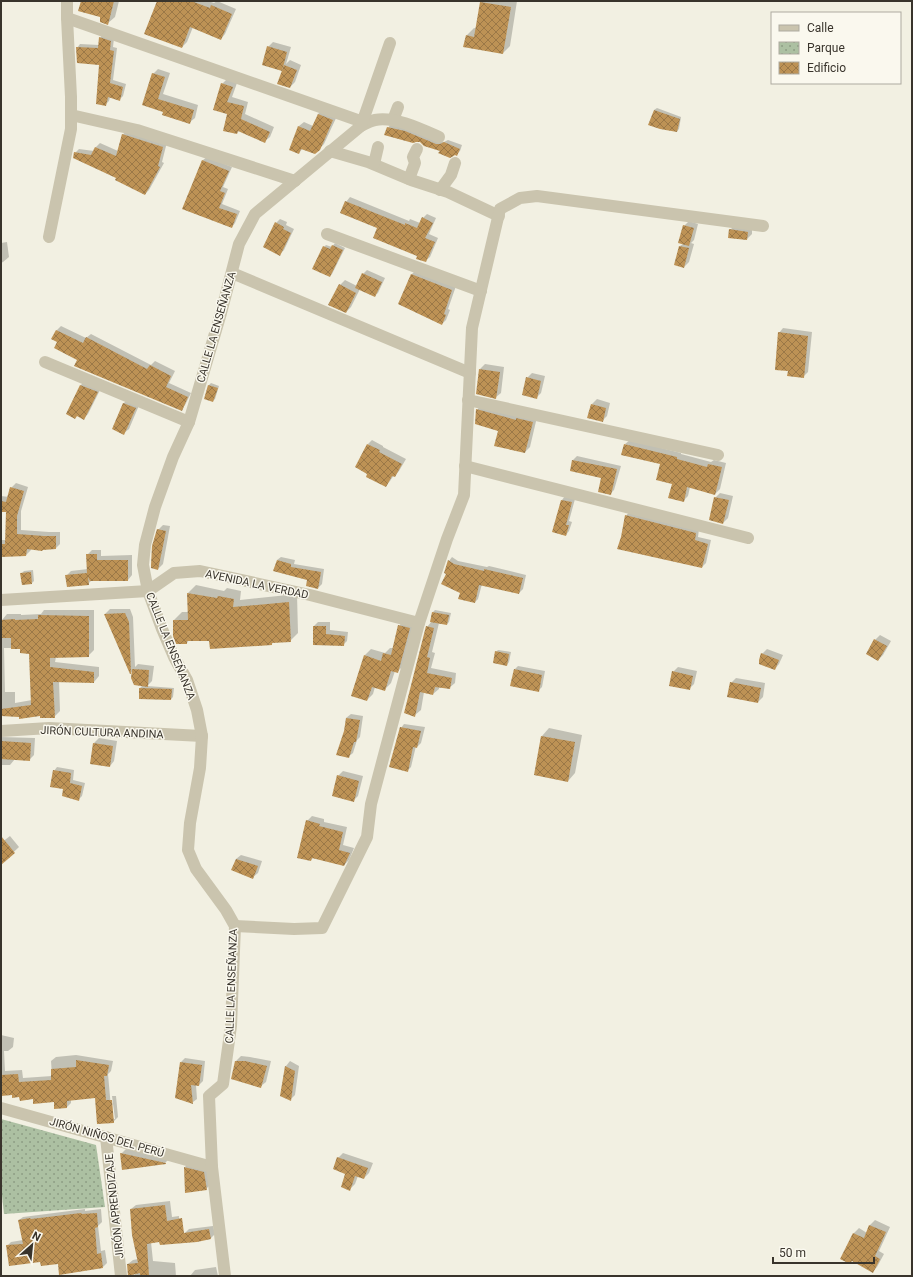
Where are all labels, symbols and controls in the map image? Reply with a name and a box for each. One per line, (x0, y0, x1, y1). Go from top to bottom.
legend (771, 12, 901, 84)
text: Calle (807, 21, 834, 35)
text: Parque (807, 41, 845, 55)
text: Edificio (807, 61, 846, 75)
street label: CALLE LA ENSEÑANZA (194, 269, 239, 384)
street label: AVENIDA LA VERDAD (204, 567, 310, 602)
street label: CALLE LA ENSEÑANZA (143, 591, 198, 703)
street label: JIRÓN CULTURA ANDINA (40, 724, 165, 741)
street label: CALLE LA ENSEÑANZA (223, 928, 240, 1044)
street label: JIRÓN NIÑOS DEL PERÚ (48, 1115, 166, 1160)
street label: JIRÓN APRENDIZAJE (103, 1153, 126, 1259)
north arrow (12, 1225, 52, 1265)
text: N (30, 1229, 43, 1244)
scale bar (773, 1239, 874, 1265)
text: 50 m (779, 1246, 806, 1260)

